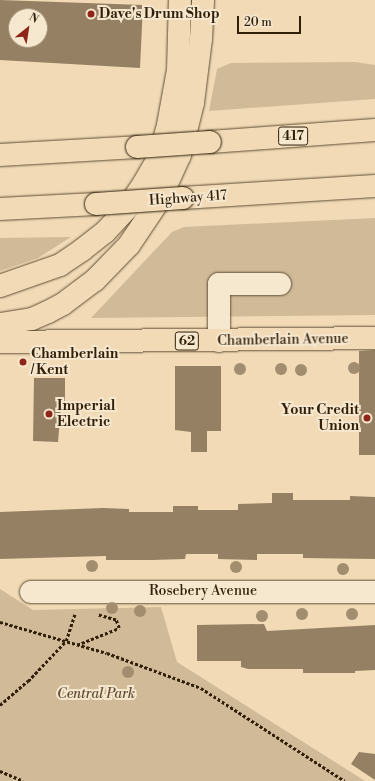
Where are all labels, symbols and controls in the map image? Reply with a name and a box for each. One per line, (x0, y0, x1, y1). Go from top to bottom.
place label: Dave's Drum Shop (99, 6, 220, 22)
north arrow (8, 8, 48, 48)
scale bar (239, 8, 303, 34)
marker: Dave's Drum Shop (86, 9, 96, 19)
text: N (26, 10, 41, 27)
text: 20 m (244, 15, 272, 30)
road number: 417 (278, 125, 308, 147)
street label: Highway 417 (148, 187, 228, 209)
road number: 62 (174, 330, 200, 352)
street label: Chamberlain Avenue (217, 330, 349, 350)
place label: Chamberlain / Kent (31, 346, 118, 378)
marker: Chamberlain / Kent (18, 357, 28, 367)
place label: Imperial Electric (57, 398, 115, 430)
place label: Your Credit Union (281, 402, 359, 434)
marker: Imperial Electric (44, 409, 54, 419)
marker: Your Credit Union (362, 413, 372, 423)
street label: Rosebery Avenue (149, 583, 257, 599)
park label: Central Park (57, 686, 135, 702)

